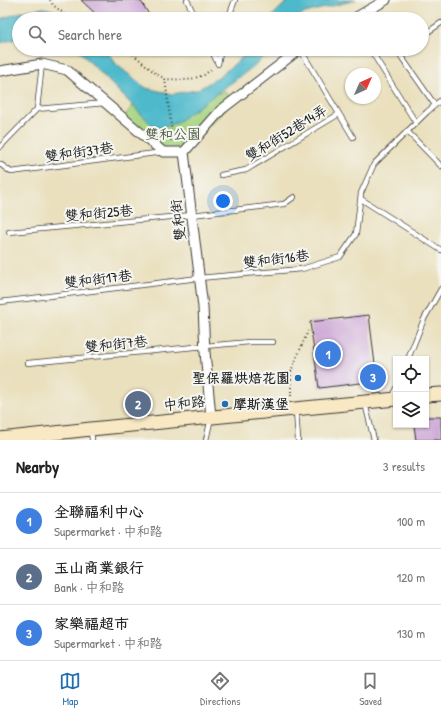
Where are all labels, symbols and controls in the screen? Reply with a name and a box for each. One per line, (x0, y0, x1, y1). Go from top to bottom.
search box (12, 12, 429, 56)
icon: search (26, 23, 48, 45)
text: Search here (58, 24, 122, 45)
north arrow (345, 68, 381, 104)
street label: 雙和街52巷14弄 (241, 100, 330, 165)
park label: 雙和公園 (145, 124, 201, 143)
street label: 雙和街37巷 (43, 137, 116, 166)
your location (213, 191, 233, 211)
street label: 雙和街 (166, 198, 189, 242)
street label: 雙和街25巷 (64, 200, 135, 225)
street label: 雙和街16巷 (242, 245, 311, 272)
street label: 雙和街17巷 (63, 265, 134, 292)
street label: 雙和街7巷 (84, 331, 149, 356)
pin: 1 (315, 339, 341, 369)
map controls (393, 356, 429, 428)
button: locate (393, 356, 429, 392)
pin: 3 (360, 362, 386, 392)
place label: 聖保羅烘焙花園 (192, 368, 290, 387)
marker: 聖保羅烘焙花園 (293, 373, 303, 383)
pin: 2 (125, 389, 151, 419)
street label: 中和路 (162, 391, 206, 414)
button: layers (393, 392, 429, 428)
place label: 摩斯漢堡 (233, 394, 289, 413)
marker: 摩斯漢堡 (220, 399, 230, 409)
text: Nearby (16, 455, 59, 478)
text: 3 results (383, 457, 425, 475)
text: 全聯福利中心 (54, 501, 144, 522)
text: 1 (27, 512, 31, 530)
text: 100 m (397, 512, 425, 530)
text: Supermarket · 中和路 (54, 522, 162, 540)
text: 玉山商業銀行 (54, 557, 144, 578)
text: 2 (26, 568, 32, 586)
text: 120 m (397, 568, 425, 586)
text: Bank · 中和路 (54, 578, 125, 596)
text: 家樂福超市 (54, 613, 129, 634)
text: 3 (26, 624, 32, 642)
text: 130 m (397, 624, 425, 642)
text: Supermarket · 中和路 (54, 634, 162, 652)
tab: Map (59, 670, 81, 708)
tab: Directions (200, 670, 241, 708)
tab: Saved (359, 670, 382, 708)

